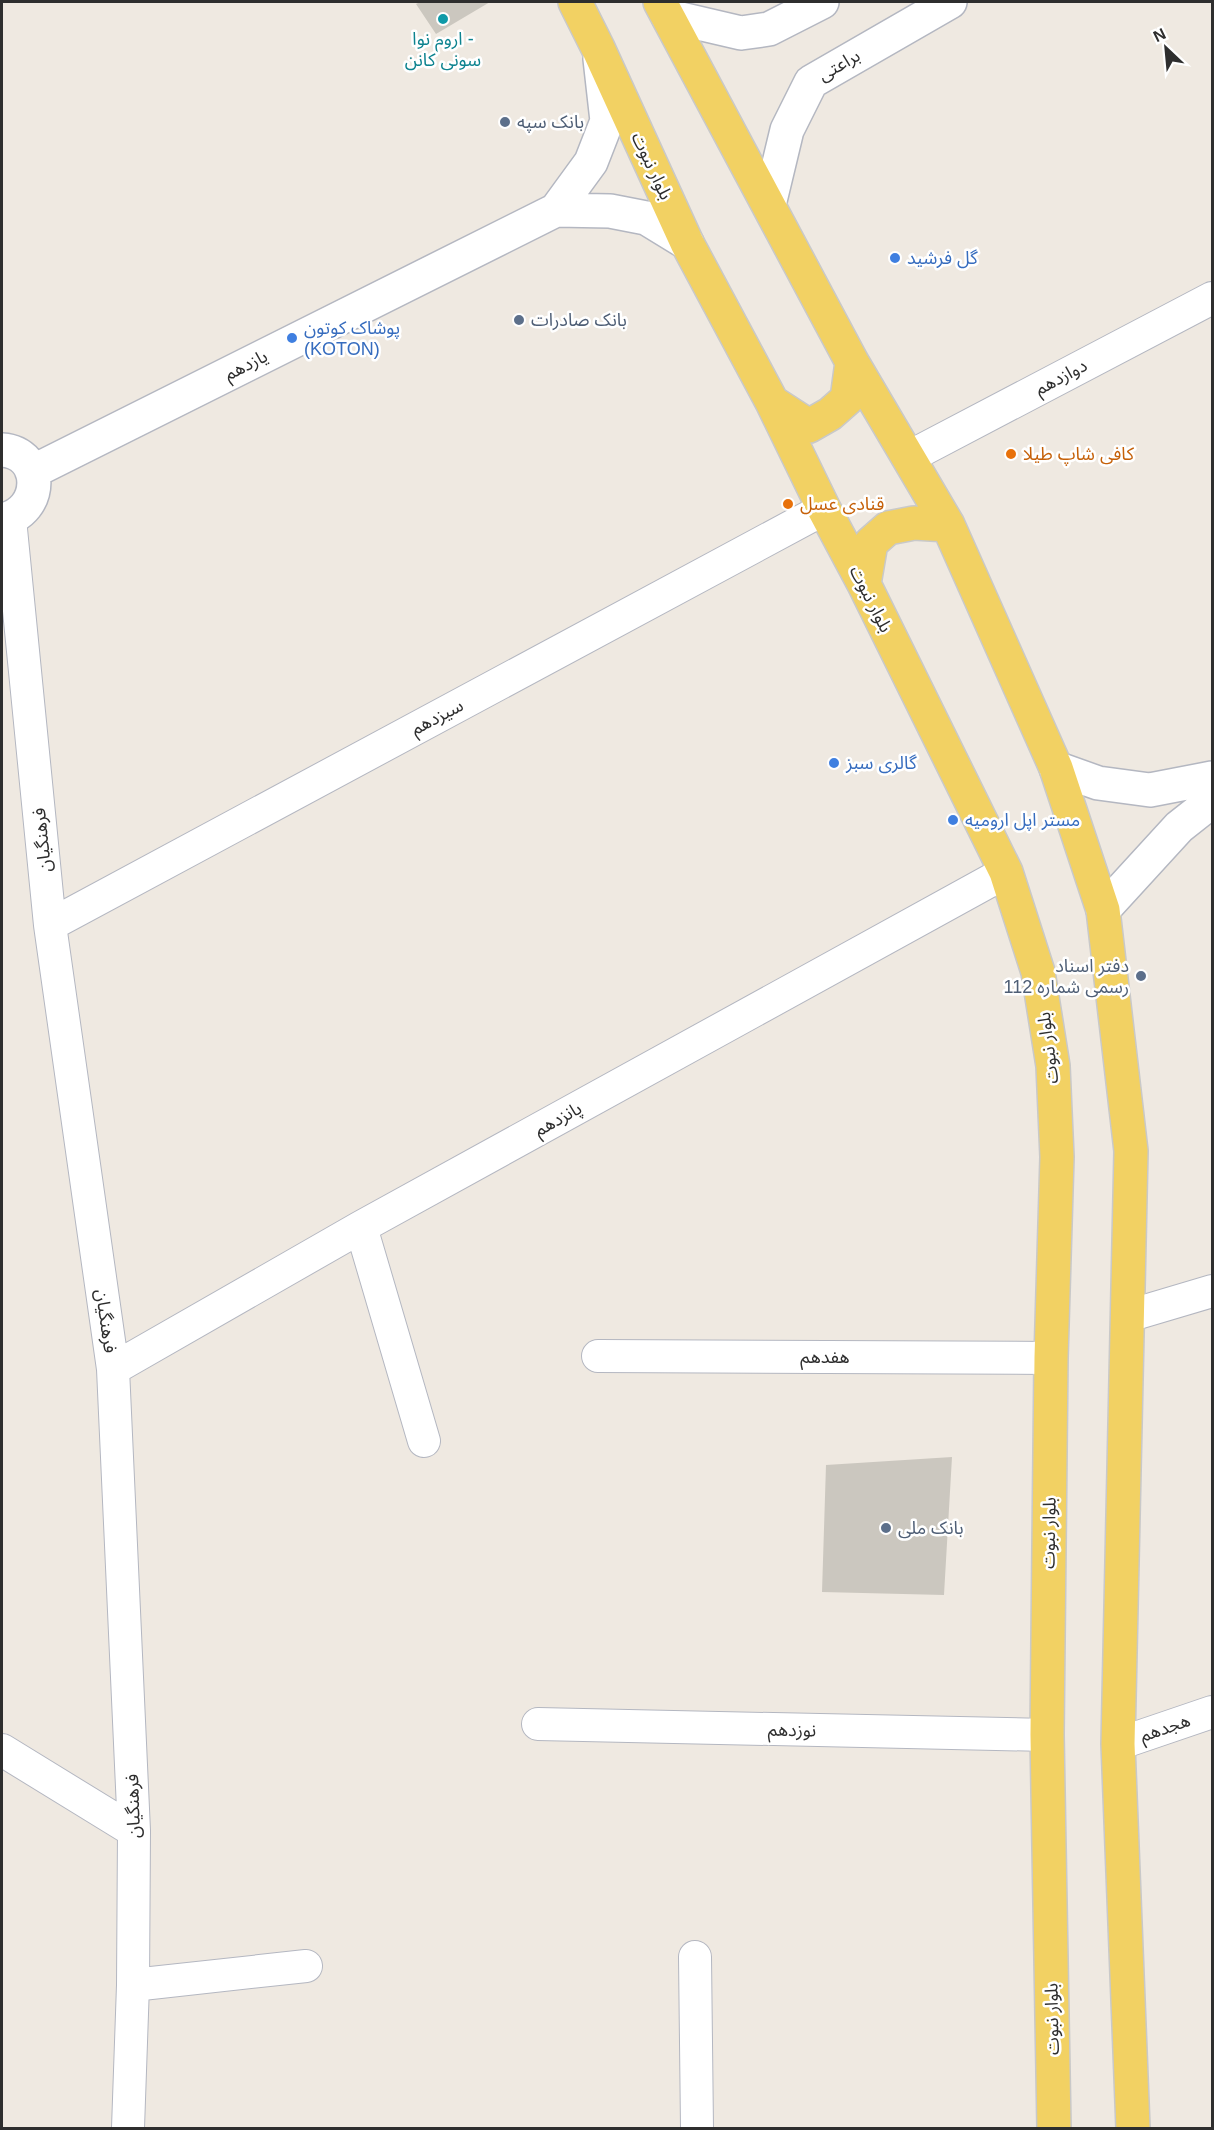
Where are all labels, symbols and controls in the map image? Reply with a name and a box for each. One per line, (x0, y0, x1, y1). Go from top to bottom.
marker: اروم نوا - سونی کانن (436, 12, 450, 26)
north arrow (1136, 18, 1196, 78)
text: N (1151, 25, 1169, 45)
place label: اروم نوا - سونی کانن (405, 29, 481, 71)
street label: براعتی (815, 45, 864, 86)
place label: بانک سپه (517, 112, 584, 133)
marker: بانک سپه (498, 115, 512, 129)
street label: بلوار نبوت (627, 129, 676, 203)
place label: گل فرشید (907, 248, 978, 269)
marker: گل فرشید (888, 251, 902, 265)
place label: بانک صادرات (531, 310, 627, 331)
marker: بانک صادرات (512, 313, 526, 327)
place label: پوشاک کوتون (KOTON) (304, 318, 400, 359)
marker: پوشاک کوتون (KOTON) (285, 331, 299, 345)
street label: یازدهم (221, 346, 272, 387)
street label: دوازدهم (1032, 355, 1092, 402)
place label: کافی شاپ طیلا (1023, 444, 1134, 466)
marker: کافی شاپ طیلا (1004, 447, 1018, 461)
place label: قنادی عسل (800, 494, 884, 515)
marker: قنادی عسل (781, 497, 795, 511)
street label: بلوار نبوت (845, 562, 896, 636)
street label: سیزدهم (407, 695, 468, 742)
place label: گالری سبز (845, 753, 917, 774)
marker: گالری سبز (827, 756, 841, 770)
street label: فرهنگیان (29, 807, 56, 873)
place label: مستر اپل ارومیه (965, 810, 1080, 831)
marker: مستر اپل ارومیه (946, 813, 960, 827)
place label: دفتر اسناد رسمی شماره 112 (1004, 956, 1129, 998)
marker: دفتر اسناد رسمی شماره 112 (1134, 969, 1148, 983)
street label: بلوار نبوت (1034, 1011, 1063, 1085)
street label: پانزدهم (531, 1098, 587, 1143)
street label: فرهنگیان (91, 1288, 120, 1354)
street label: هفدهم (800, 1347, 850, 1370)
street label: بلوار نبوت (1038, 1497, 1061, 1569)
place label: بانک ملی (898, 1518, 964, 1539)
marker: بانک ملی (879, 1521, 893, 1535)
street label: هجدهم (1137, 1710, 1194, 1749)
street label: نوزدهم (768, 1720, 816, 1743)
street label: فرهنگیان (122, 1773, 145, 1839)
street label: بلوار نبوت (1041, 1983, 1064, 2055)

